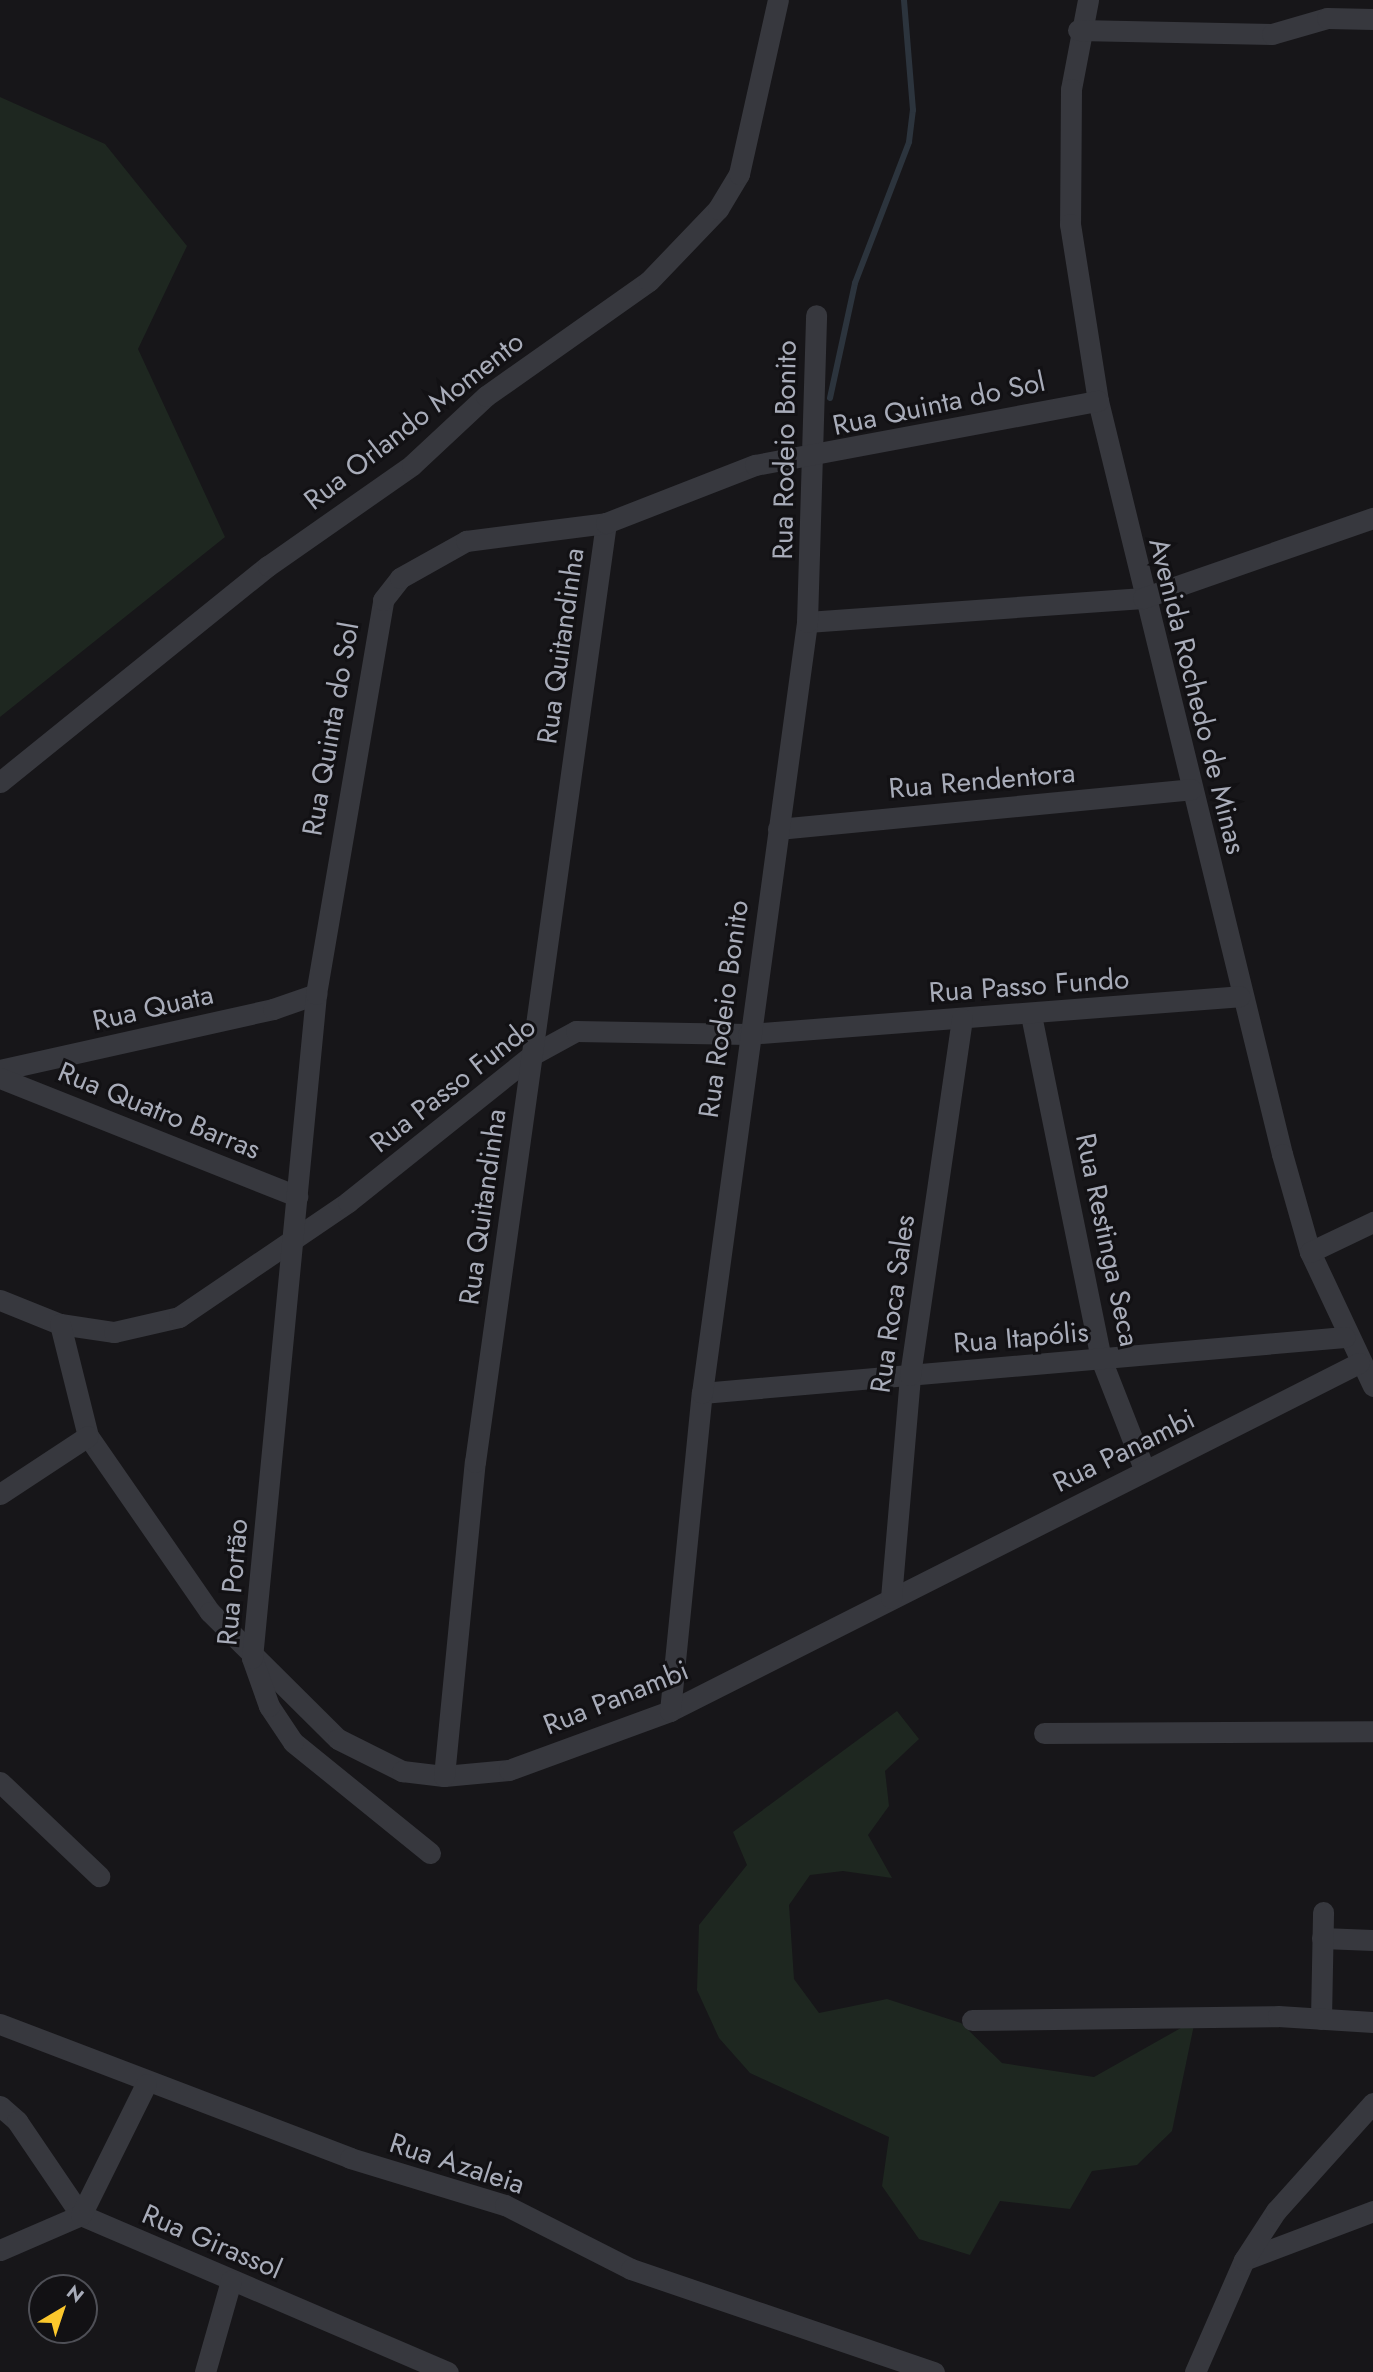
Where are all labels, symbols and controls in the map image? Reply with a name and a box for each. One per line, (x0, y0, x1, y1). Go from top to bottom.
street label: Rua Orlando Momento (298, 325, 530, 517)
street label: Rua Rodeio Bonito (766, 340, 804, 560)
street label: Rua Quinta do Sol (830, 365, 1048, 443)
street label: Avenida Rochedo de Minas (1141, 534, 1253, 858)
street label: Rua Quitandinha (531, 546, 591, 746)
street label: Rua Quinta do Sol (296, 620, 366, 838)
street label: Rua Rendentora (887, 756, 1077, 806)
street label: Rua Rodeio Bonito (692, 898, 756, 1120)
street label: Rua Passo Fundo (928, 962, 1130, 1010)
street label: Rua Quata (89, 978, 217, 1038)
street label: Rua Passo Fundo (364, 1010, 542, 1160)
street label: Rua Quatro Barras (53, 1055, 265, 1167)
street label: Rua Quitandinha (453, 1107, 513, 1307)
street label: Rua Restinga Seca (1068, 1130, 1146, 1350)
street label: Rua Roca Sales (864, 1213, 922, 1395)
street label: Rua Itapólis (952, 1315, 1090, 1361)
street label: Rua Panambi (1048, 1402, 1200, 1500)
street label: Rua Portão (211, 1517, 255, 1647)
street label: Rua Panambi (539, 1654, 693, 1742)
street label: Rua Azaleia (385, 2126, 529, 2202)
street label: Rua Girassol (137, 2198, 287, 2286)
north arrow (28, 2274, 98, 2344)
text: N (61, 2279, 90, 2309)

